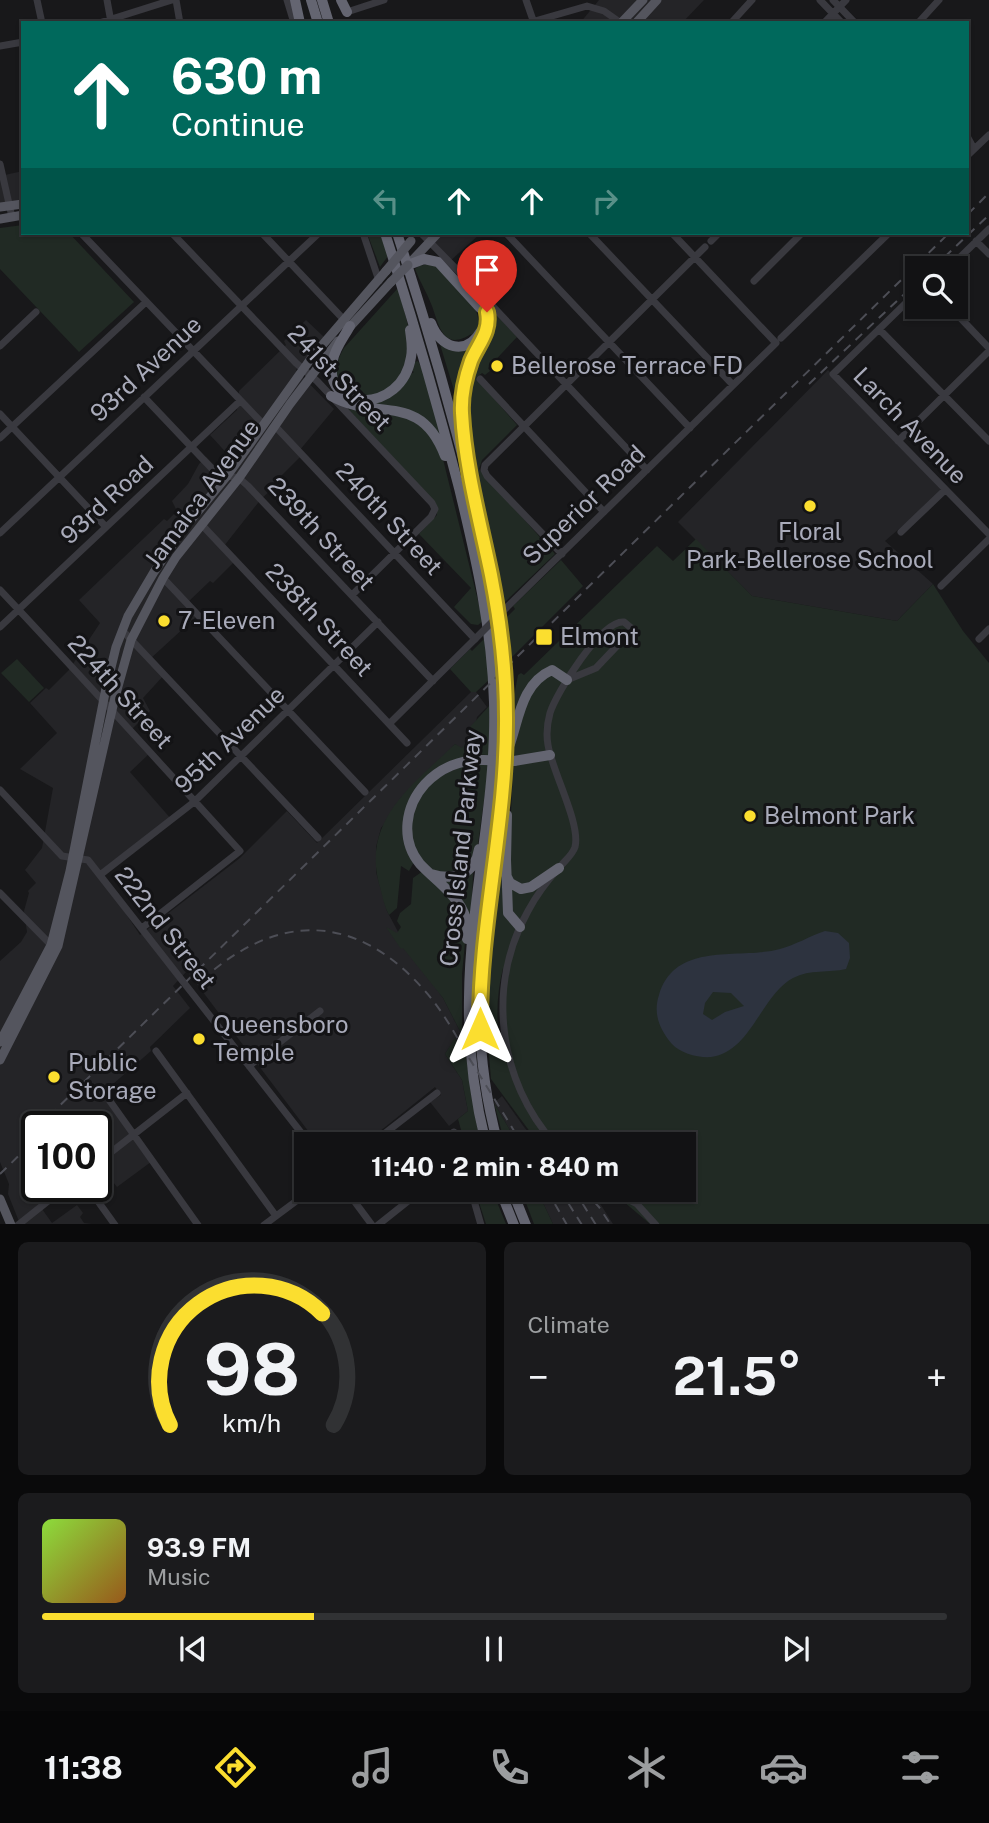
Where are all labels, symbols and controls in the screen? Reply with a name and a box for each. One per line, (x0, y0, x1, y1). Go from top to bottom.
text: 630 m (171, 47, 322, 105)
icon: ahead (56, 49, 147, 140)
text: Continue (171, 106, 305, 143)
icon: left (367, 182, 405, 220)
icon: ahead (440, 182, 478, 220)
icon: ahead (513, 182, 551, 220)
icon: right (586, 182, 624, 220)
pin (457, 240, 517, 312)
icon: arrive (468, 251, 506, 289)
map controls (905, 256, 968, 319)
button: search (905, 256, 968, 319)
street label: 93rd Avenue (84, 310, 207, 427)
street label: 241st Street (282, 319, 397, 436)
place label: Bellerose Terrace FD (511, 351, 743, 379)
marker: Bellerose Terrace FD (489, 358, 505, 374)
street label: Larch Avenue (848, 361, 973, 489)
street label: Jamaica Avenue (138, 414, 265, 573)
street label: Superior Road (516, 439, 650, 570)
street label: 93rd Road (54, 449, 158, 549)
street label: 240th Street (331, 456, 449, 580)
street label: 239th Street (263, 471, 381, 595)
marker: Floral Park-Bellerose School (802, 498, 818, 514)
place label: Floral Park-Bellerose School (686, 517, 934, 573)
street label: 238th Street (260, 557, 379, 681)
place label: 7-Eleven (178, 606, 275, 634)
marker: 7-Eleven (156, 613, 172, 629)
place label: Elmont (560, 622, 639, 650)
marker: Elmont (534, 627, 554, 647)
street label: 224th Street (63, 629, 179, 754)
street label: 95th Avenue (169, 680, 290, 799)
street label: Cross Island Parkway (434, 728, 486, 968)
place label: Belmont Park (764, 801, 915, 829)
marker: Belmont Park (742, 808, 758, 824)
street label: 222nd Street (109, 861, 222, 994)
position arrow (443, 992, 517, 1066)
place label: Queensboro Temple (213, 1010, 349, 1066)
marker: Queensboro Temple (191, 1031, 207, 1047)
place label: Public Storage (68, 1048, 157, 1104)
marker: Public Storage (46, 1069, 62, 1085)
speed limit sign: 100 (21, 1111, 112, 1202)
text: 11:40 · 2 min · 840 m (371, 1151, 619, 1182)
text: Climate (528, 1311, 610, 1338)
text: 98 (203, 1326, 300, 1411)
text: 21.5° (673, 1346, 802, 1407)
text: − (528, 1355, 549, 1400)
text: + (926, 1355, 947, 1400)
text: km/h (222, 1407, 281, 1437)
text: 93.9 FM (147, 1532, 251, 1563)
text: Music (147, 1563, 211, 1590)
icon: previous (174, 1630, 212, 1668)
icon: pause (475, 1630, 513, 1668)
icon: next (777, 1630, 815, 1668)
icon: directions (211, 1743, 260, 1792)
icon: music (348, 1743, 397, 1792)
icon: phone (485, 1743, 534, 1792)
icon: climate (622, 1743, 671, 1792)
icon: car (759, 1743, 808, 1792)
icon: filters (896, 1743, 945, 1792)
text: 11:38 (44, 1749, 123, 1786)

